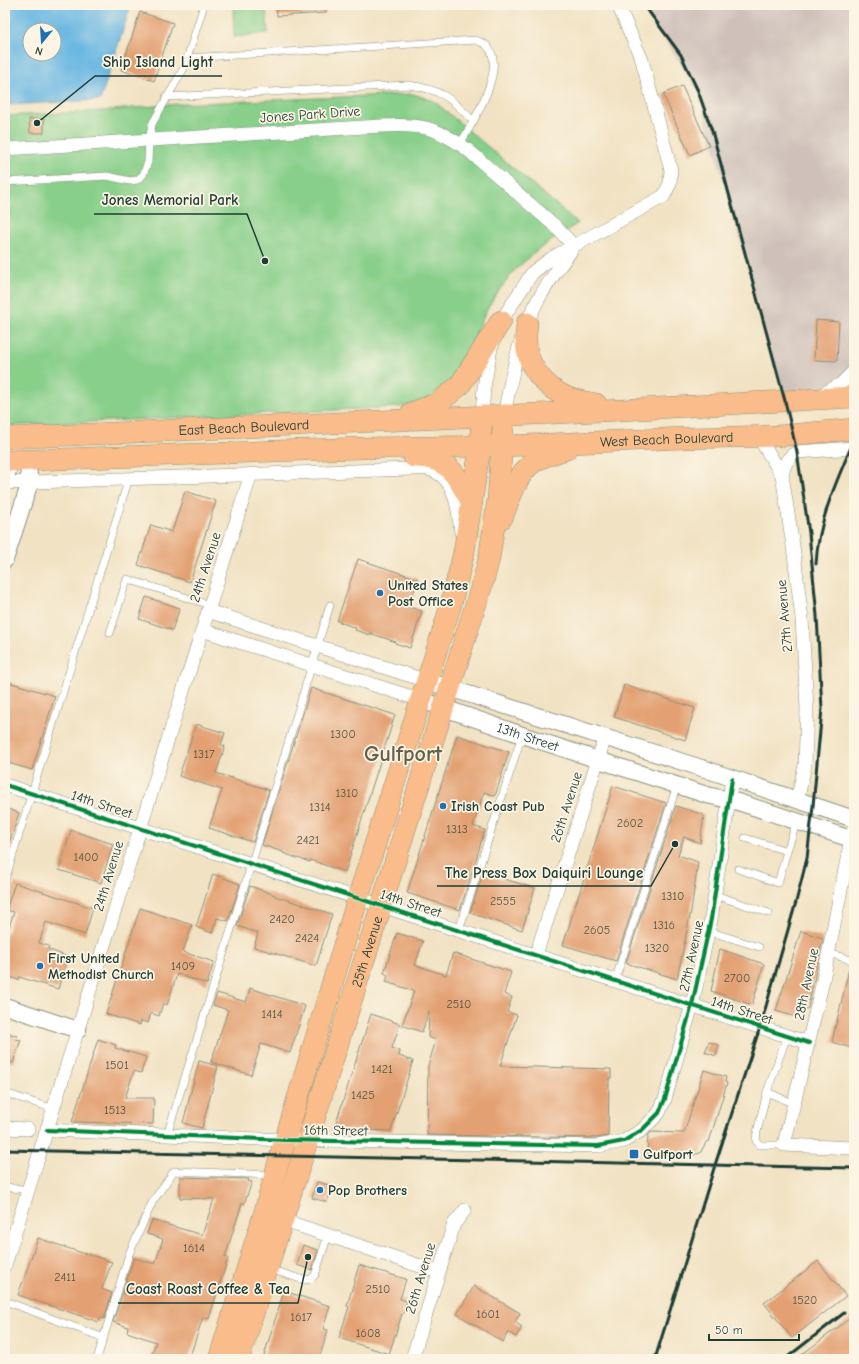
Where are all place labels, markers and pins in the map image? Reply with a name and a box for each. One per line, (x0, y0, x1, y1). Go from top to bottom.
callout: Ship Island Light (95, 49, 222, 76)
callout: Jones Memorial Park (94, 187, 247, 214)
place label: United States Post Office (388, 577, 468, 610)
marker: United States Post Office (375, 588, 385, 598)
place label: Irish Coast Pub (451, 798, 545, 815)
marker: Irish Coast Pub (438, 801, 448, 811)
callout: The Press Box Daiquiri Lounge (437, 859, 651, 886)
place label: First United Methodist Church (48, 950, 154, 983)
marker: First United Methodist Church (35, 961, 45, 971)
place label: Gulfport (643, 1146, 693, 1163)
marker: Gulfport (628, 1148, 640, 1160)
place label: Pop Brothers (328, 1182, 407, 1199)
marker: Pop Brothers (315, 1185, 325, 1195)
callout: Coast Roast Coffee & Tea (118, 1276, 298, 1303)

